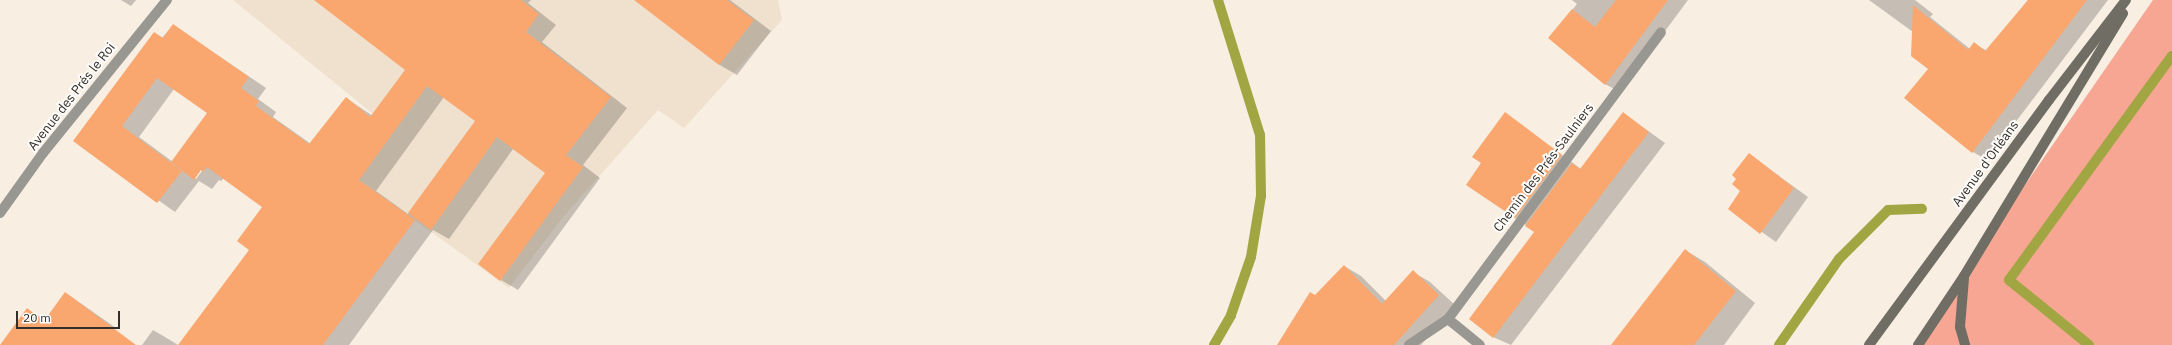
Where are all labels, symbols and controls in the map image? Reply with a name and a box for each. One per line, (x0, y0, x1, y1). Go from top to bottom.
street label: Avenue des Prés le Roi (25, 40, 119, 154)
street label: Chemin des Prés-Saulniers (1491, 101, 1597, 235)
street label: Avenue d'Orléans (1950, 118, 2022, 210)
scale bar (18, 303, 122, 329)
text: 20 m (23, 310, 51, 325)

